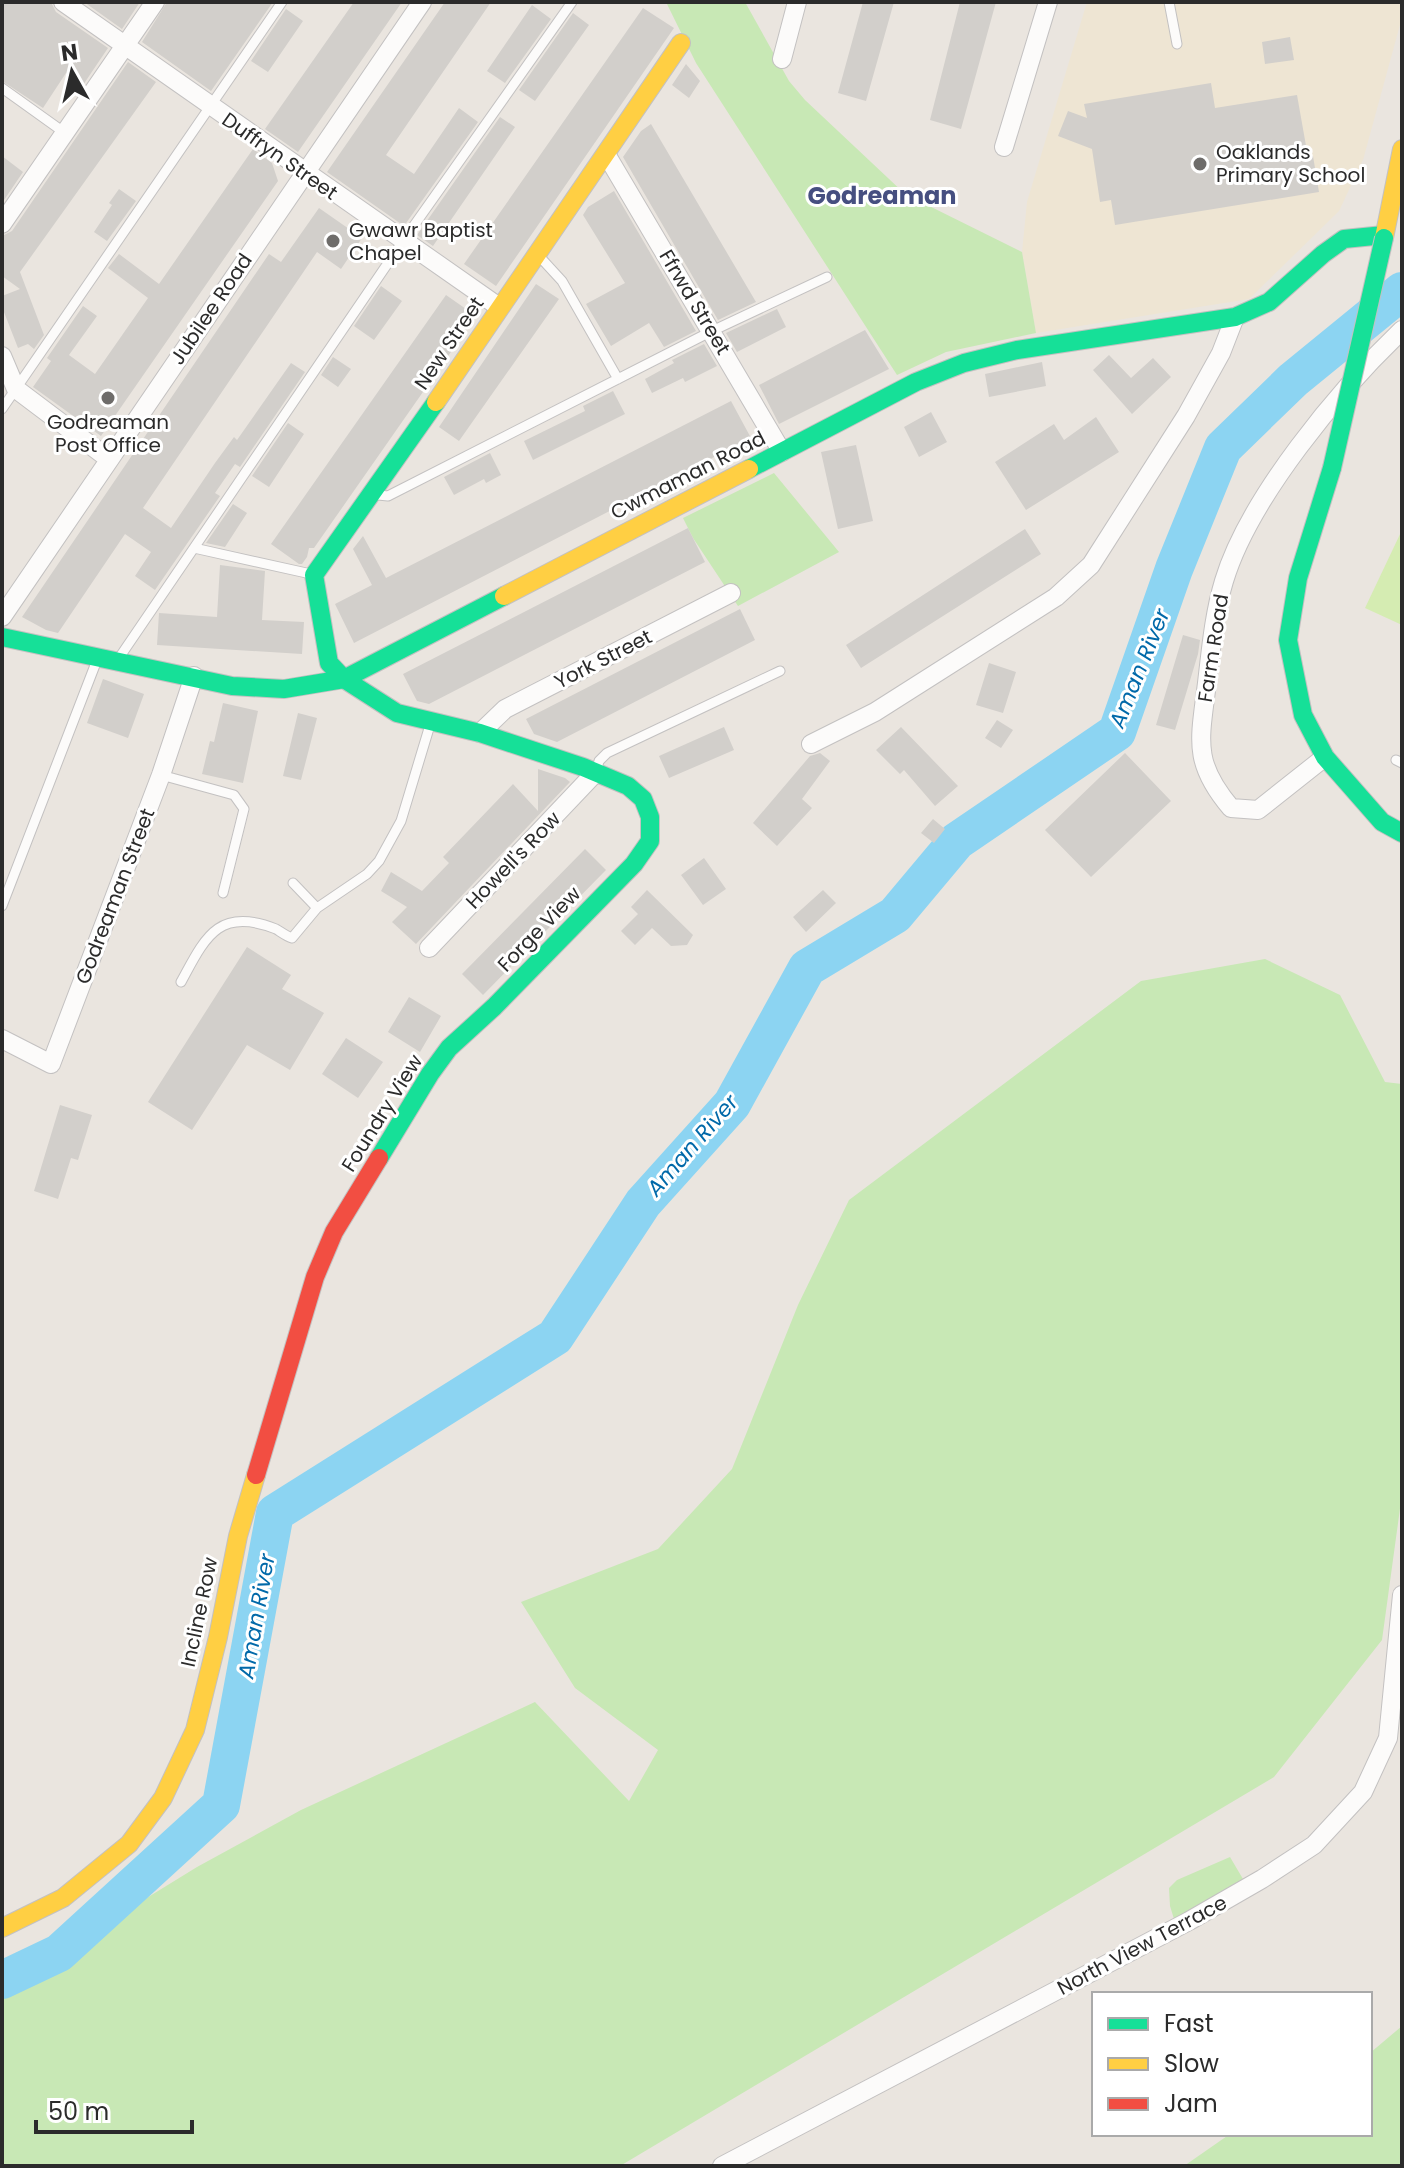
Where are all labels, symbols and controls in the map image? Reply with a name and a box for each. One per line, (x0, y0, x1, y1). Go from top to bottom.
north arrow (32, 32, 112, 112)
text: N (59, 36, 80, 69)
street label: Duffryn Street (216, 106, 344, 206)
place label: Oaklands Primary School (1216, 138, 1365, 189)
marker: Oaklands Primary School (1191, 155, 1209, 173)
district label: Godreaman (807, 179, 957, 212)
place label: Gwawr Baptist Chapel (349, 216, 493, 267)
marker: Gwawr Baptist Chapel (324, 232, 342, 250)
street label: Ffrwd Street (653, 244, 737, 360)
street label: Jubilee Road (163, 248, 259, 370)
street label: New Street (408, 291, 490, 395)
marker: Godreaman Post Office (99, 389, 117, 407)
place label: Godreaman Post Office (47, 408, 169, 459)
street label: Cwmaman Road (606, 424, 770, 526)
street label: Farm Road (1191, 592, 1235, 704)
water label: Aman River (1101, 603, 1178, 733)
street label: York Street (549, 622, 657, 696)
street label: Godreaman Street (69, 804, 161, 988)
street label: Howell's Row (459, 805, 567, 915)
street label: Forge View (491, 880, 587, 978)
street label: Foundry View (335, 1049, 430, 1177)
water label: Aman River (639, 1087, 746, 1204)
water label: Aman River (230, 1551, 283, 1682)
street label: Incline Row (174, 1554, 224, 1669)
street label: North View Terrace (1052, 1888, 1232, 2002)
legend (1092, 1992, 1372, 2136)
text: Fast (1164, 2007, 1214, 2040)
text: Slow (1164, 2047, 1219, 2080)
scale bar (36, 2084, 192, 2134)
text: Jam (1164, 2087, 1218, 2120)
text: 50 m (48, 2095, 109, 2128)

